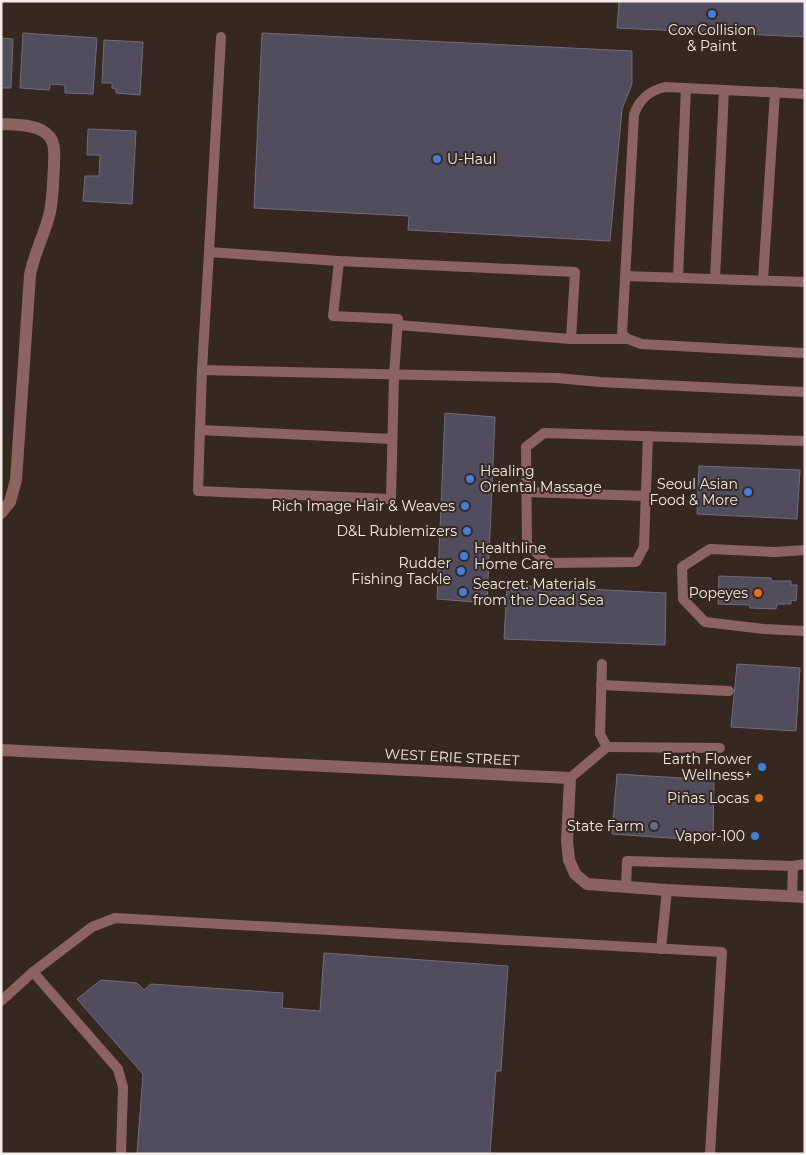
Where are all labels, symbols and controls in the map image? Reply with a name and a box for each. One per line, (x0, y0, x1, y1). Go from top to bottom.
marker: Cox Collision & Paint (706, 8, 718, 20)
place label: Cox Collision & Paint (668, 21, 756, 55)
place label: U-Haul (447, 150, 496, 168)
marker: U-Haul (431, 153, 443, 165)
place label: Healing Oriental Massage (480, 462, 602, 496)
marker: Healing Oriental Massage (464, 473, 476, 485)
place label: Seoul Asian Food & More (650, 475, 738, 509)
marker: Seoul Asian Food & More (742, 486, 754, 498)
place label: Rich Image Hair & Weaves (272, 497, 455, 515)
marker: Rich Image Hair & Weaves (459, 500, 471, 512)
place label: D&L Rublemizers (336, 522, 457, 540)
marker: D&L Rublemizers (461, 525, 473, 537)
place label: Healthline Home Care (474, 539, 553, 573)
marker: Healthline Home Care (458, 550, 470, 562)
place label: Rudder Fishing Tackle (351, 554, 451, 588)
marker: Rudder Fishing Tackle (455, 565, 467, 577)
place label: Seacret: Materials from the Dead Sea (473, 575, 604, 609)
place label: Popeyes (689, 584, 748, 602)
marker: Seacret: Materials from the Dead Sea (457, 586, 469, 598)
marker: Popeyes (752, 587, 764, 599)
street label: WEST ERIE STREET (384, 744, 520, 770)
place label: Earth Flower Wellness+ (662, 750, 752, 784)
marker: Earth Flower Wellness+ (756, 761, 768, 773)
place label: Piñas Locas (667, 789, 749, 807)
marker: Piñas Locas (753, 792, 765, 804)
place label: State Farm (567, 817, 644, 835)
marker: State Farm (648, 820, 660, 832)
place label: Vapor-100 (675, 827, 745, 845)
marker: Vapor-100 (749, 830, 761, 842)

